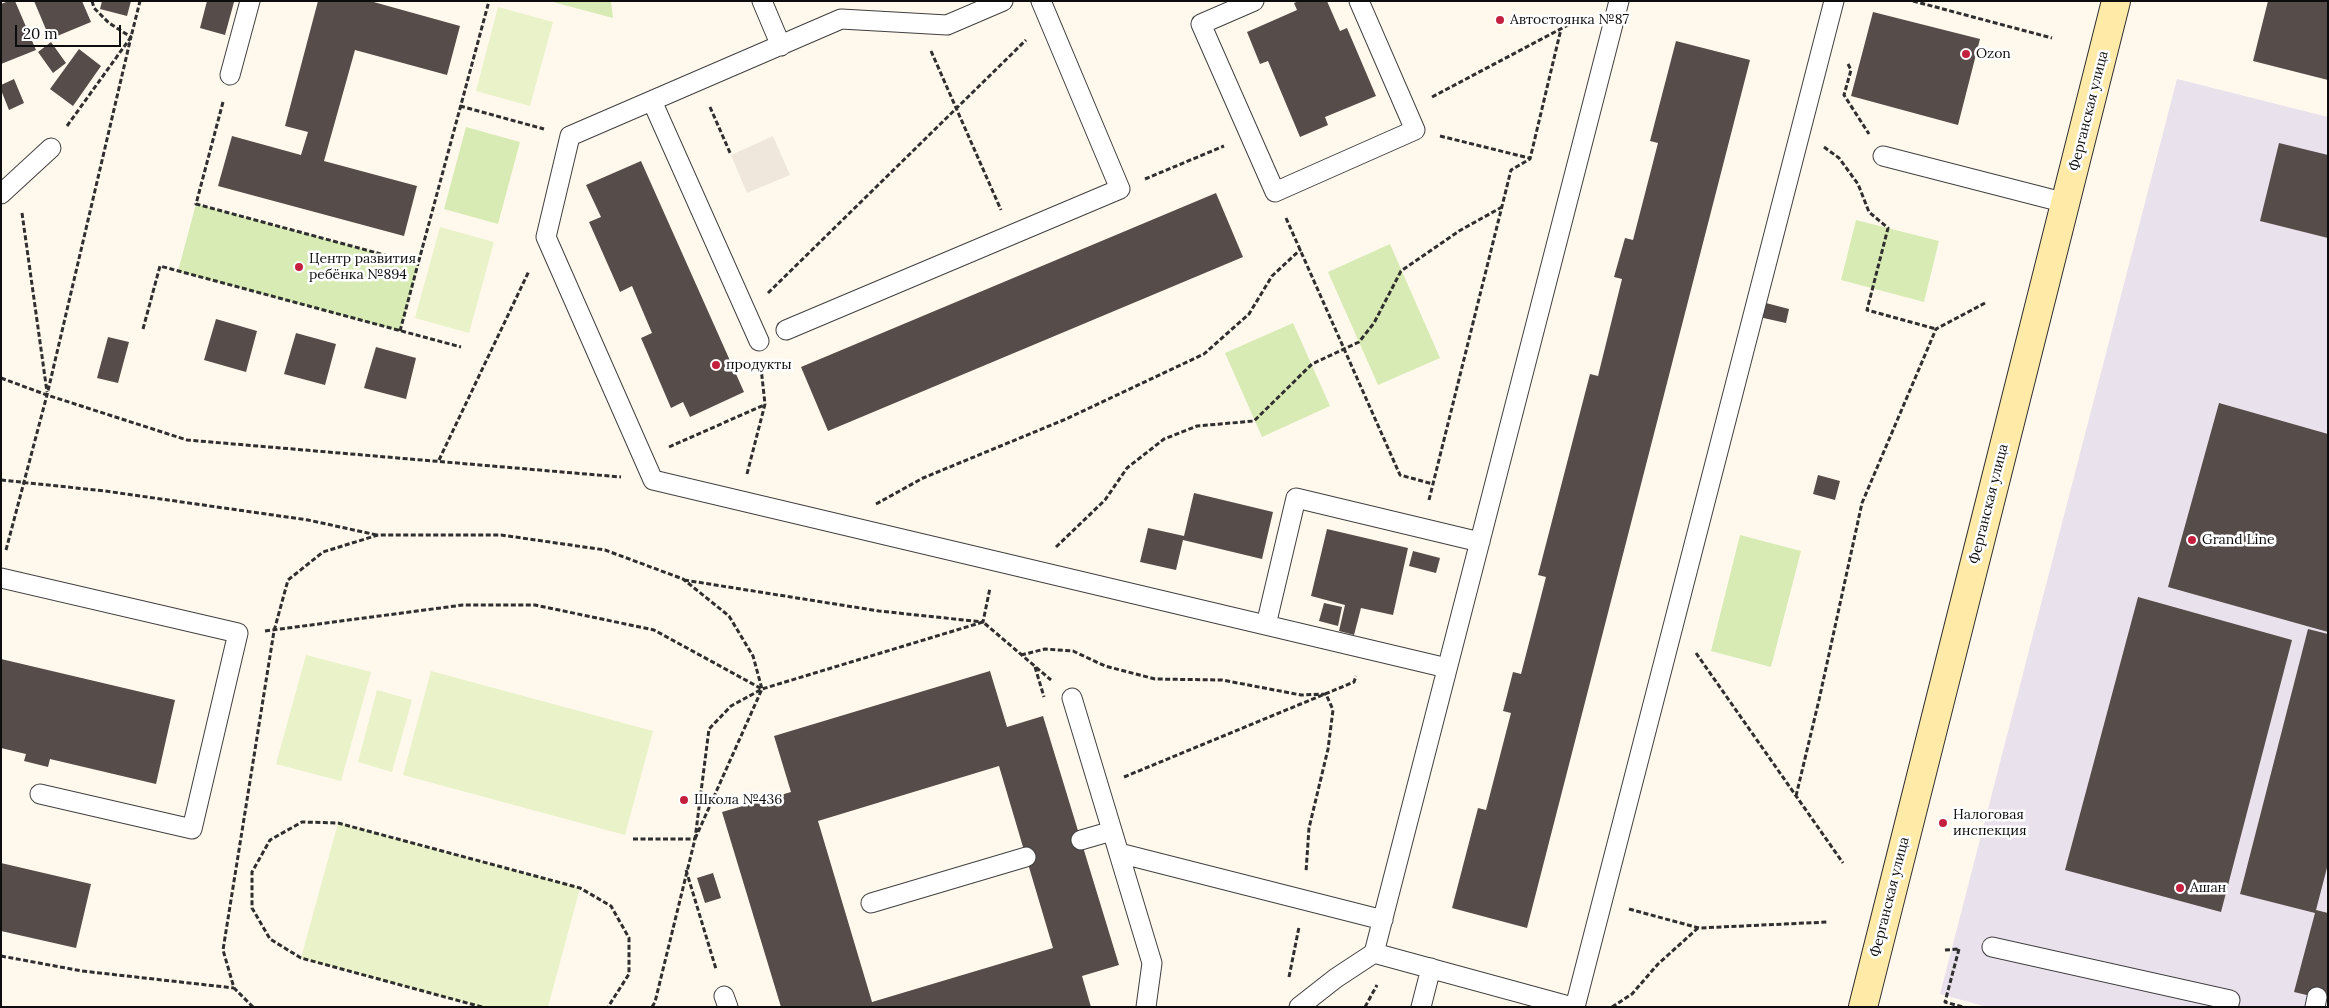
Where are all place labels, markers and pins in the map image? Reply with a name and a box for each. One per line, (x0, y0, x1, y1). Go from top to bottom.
place label: Автостоянка №87 (1510, 12, 1629, 28)
marker: Автостоянка №87 (1494, 14, 1506, 26)
place label: Ozon (1976, 46, 2011, 62)
marker: Ozon (1960, 48, 1972, 60)
place label: Центр развития ребёнка №894 (309, 251, 416, 284)
marker: Центр развития ребёнка №894 (293, 261, 305, 273)
place label: продукты (726, 357, 792, 373)
marker: продукты (710, 359, 722, 371)
place label: Grand Line (2202, 532, 2275, 548)
marker: Grand Line (2186, 534, 2198, 546)
place label: Школа №436 (694, 792, 782, 808)
marker: Школа №436 (678, 794, 690, 806)
place label: Налоговая инспекция (1953, 807, 2027, 840)
marker: Налоговая инспекция (1937, 817, 1949, 829)
place label: Ашан (2190, 880, 2226, 896)
marker: Ашан (2174, 882, 2186, 894)

